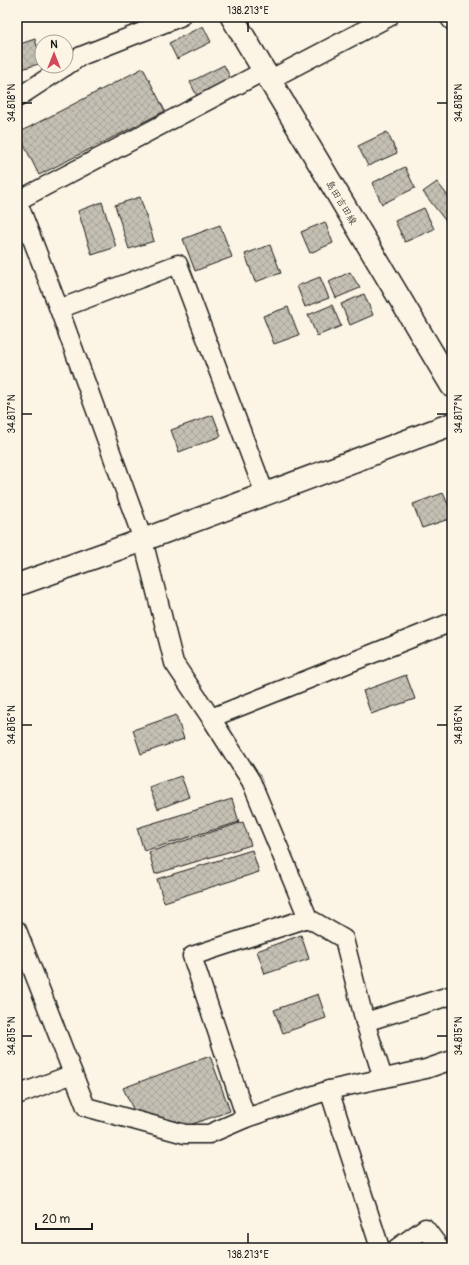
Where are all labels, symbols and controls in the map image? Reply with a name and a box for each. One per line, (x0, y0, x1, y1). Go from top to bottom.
text: 138.213°E (227, 5, 269, 17)
north arrow (34, 34, 74, 74)
text: N (50, 38, 58, 51)
text: 34.818°N (6, 83, 18, 122)
text: 34.818°N (453, 83, 465, 122)
street label: 島田吉田線 (323, 178, 359, 227)
text: 34.817°N (6, 394, 18, 433)
text: 34.817°N (453, 394, 465, 433)
text: 34.816°N (6, 705, 18, 745)
text: 34.816°N (453, 705, 465, 745)
text: 34.815°N (6, 1016, 18, 1056)
text: 34.815°N (453, 1016, 465, 1056)
scale bar (36, 1205, 92, 1231)
text: 20 m (42, 1212, 71, 1227)
text: 138.213°E (227, 1249, 269, 1261)

